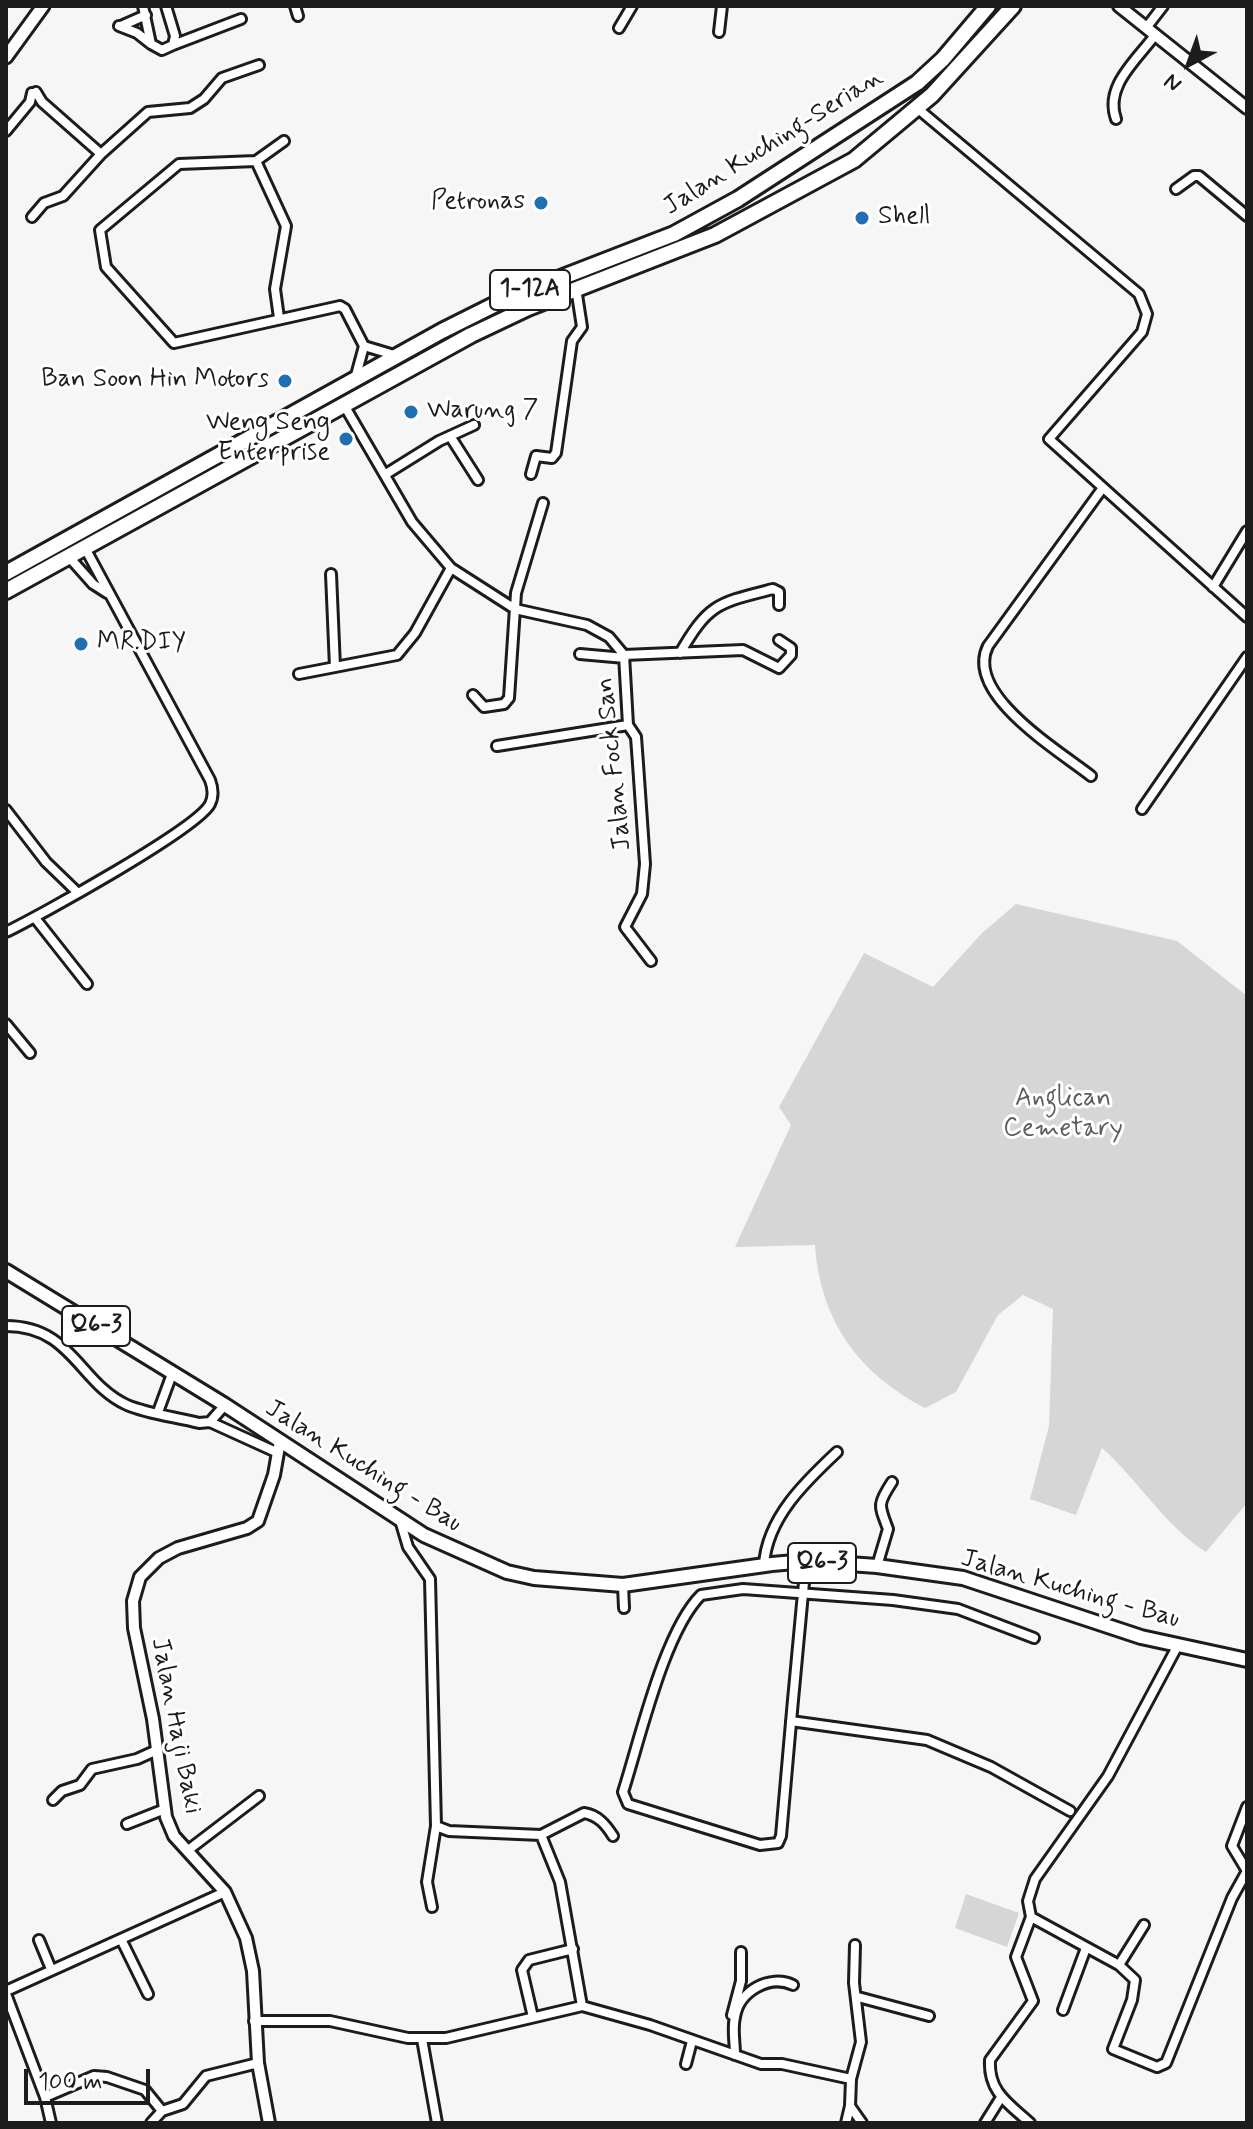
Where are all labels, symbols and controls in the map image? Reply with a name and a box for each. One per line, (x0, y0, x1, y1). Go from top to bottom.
north arrow (1149, 24, 1229, 104)
street label: Jalan Kuching-Serian (658, 63, 890, 223)
text: N (1159, 67, 1188, 97)
place label: Petronas (431, 187, 525, 219)
marker: Petronas (532, 194, 550, 212)
place label: Shell (878, 202, 930, 234)
marker: Shell (853, 209, 871, 227)
road number: 1-12A (490, 270, 570, 310)
place label: Ban Soon Hin Motors (41, 365, 269, 397)
marker: Ban Soon Hin Motors (276, 372, 294, 390)
place label: Warung 7 (427, 396, 538, 428)
marker: Warung 7 (402, 403, 420, 421)
place label: Weng Seng Enterprise (206, 408, 330, 470)
marker: Weng Seng Enterprise (337, 430, 355, 448)
place label: MR.DIY (97, 628, 186, 660)
marker: MR.DIY (72, 635, 90, 653)
street label: Jalan Fock San (590, 676, 640, 852)
park label: Anglican Cemetary (1003, 1084, 1123, 1146)
road number: Q6-3 (62, 1306, 130, 1346)
street label: Jalan Kuching - Bau (259, 1394, 467, 1540)
road number: Q6-3 (788, 1543, 856, 1583)
street label: Jalan Kuching - Bau (957, 1544, 1183, 1636)
street label: Jalan Haji Baki (143, 1635, 207, 1817)
scale bar (28, 2053, 154, 2103)
text: 100 m (38, 2067, 102, 2098)

